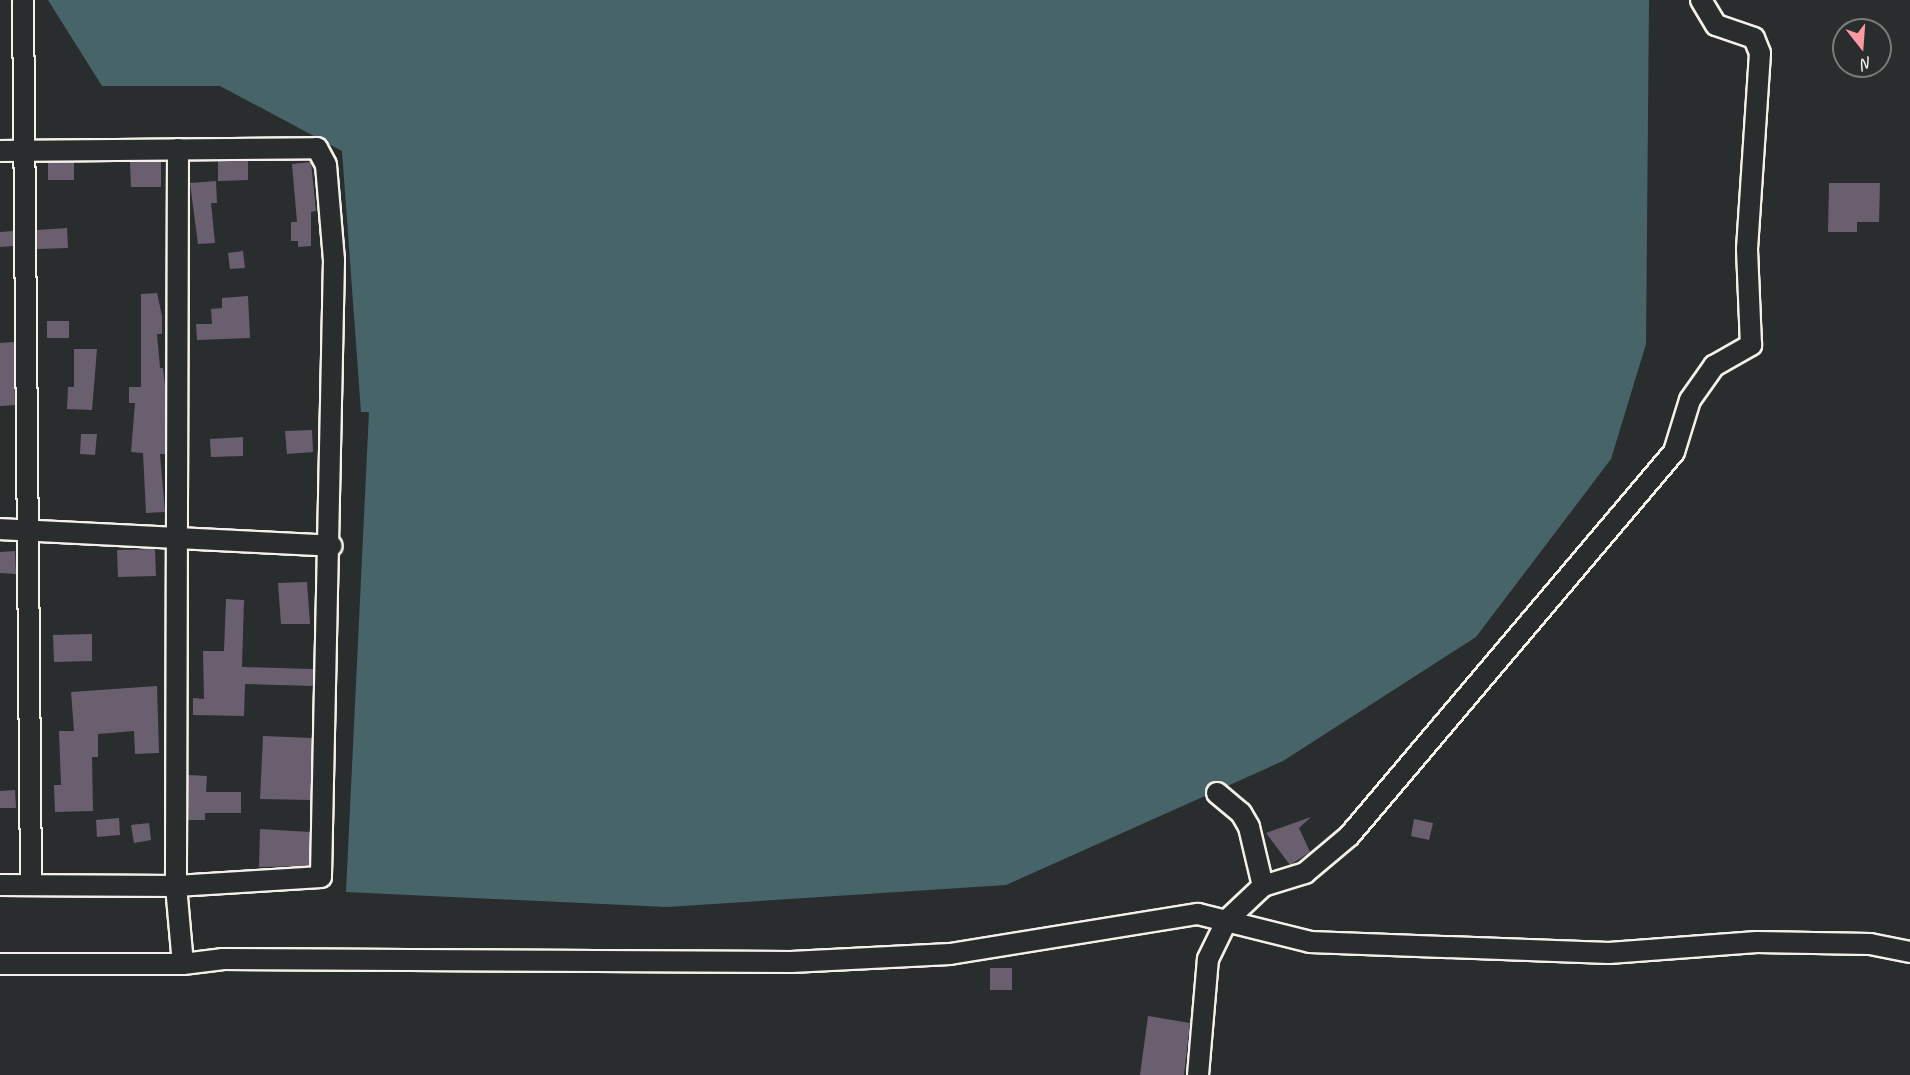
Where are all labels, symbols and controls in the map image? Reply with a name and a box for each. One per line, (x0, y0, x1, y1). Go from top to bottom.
north arrow (1832, 18, 1892, 78)
text: N (1859, 52, 1874, 74)

